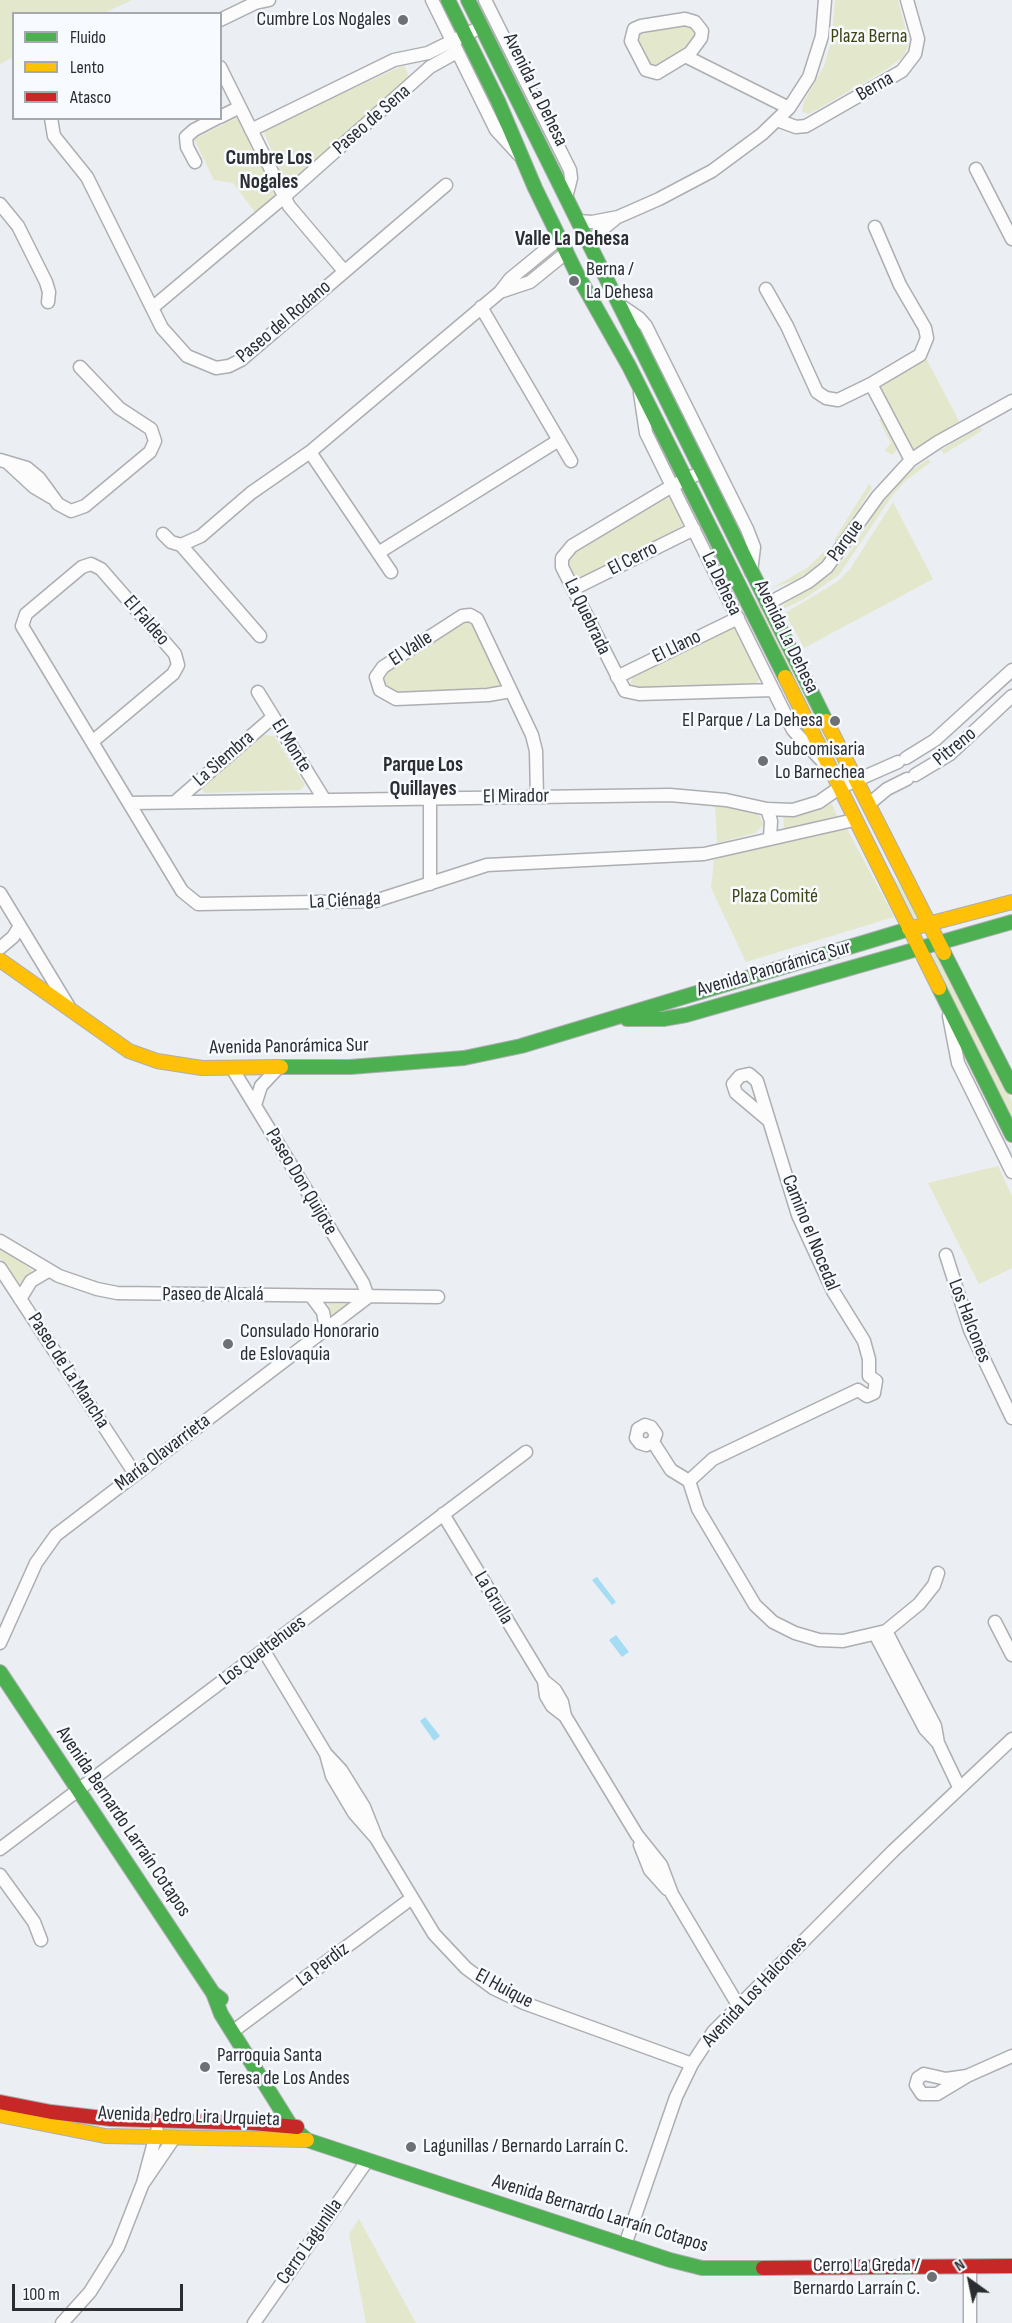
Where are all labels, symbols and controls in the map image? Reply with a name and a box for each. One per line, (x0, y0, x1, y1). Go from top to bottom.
place label: Cumbre Los Nogales (257, 8, 391, 32)
legend (12, 12, 222, 120)
marker: Cumbre Los Nogales (396, 13, 410, 27)
park label: Plaza Berna (831, 25, 907, 49)
text: Fluido (70, 27, 106, 48)
street label: Avenida La Dehesa (497, 29, 573, 151)
text: Lento (70, 57, 104, 78)
street label: Berna (852, 67, 898, 107)
street label: Paseo de Sena (328, 80, 416, 160)
text: Atasco (70, 87, 111, 108)
district label: Cumbre Los Nogales (226, 146, 312, 196)
district label: Valle La Dehesa (515, 227, 629, 253)
place label: Berna / La Dehesa (586, 258, 654, 305)
marker: Berna / La Dehesa (567, 274, 581, 288)
street label: Paseo del Rodano (232, 276, 336, 368)
street label: Parque (823, 515, 869, 567)
street label: El Cerro (604, 536, 662, 582)
street label: La Dehesa (695, 548, 747, 620)
street label: La Quebrada (558, 575, 616, 659)
street label: Avenida La Dehesa (748, 576, 824, 698)
street label: El Faldeo (118, 591, 174, 651)
street label: El Llano (649, 625, 705, 669)
street label: El Valle (385, 626, 437, 672)
place label: El Parque / La Dehesa (682, 709, 823, 733)
marker: El Parque / La Dehesa (828, 714, 842, 728)
street label: El Monte (265, 715, 317, 777)
street label: Pitreno (929, 722, 981, 772)
street label: La Siembra (189, 726, 259, 792)
place label: Subcomisaria Lo Barnechea (775, 738, 865, 785)
district label: Parque Los Quillayes (383, 753, 463, 803)
marker: Subcomisaria Lo Barnechea (756, 754, 770, 768)
street label: El Mirador (483, 784, 549, 810)
park label: Plaza Comité (732, 885, 818, 909)
street label: La Ciénaga (309, 887, 381, 915)
street label: Avenida Panorámica Sur (694, 936, 854, 1002)
street label: Avenida Panorámica Sur (209, 1034, 369, 1060)
street label: Paseo Don Quijote (260, 1124, 342, 1240)
street label: Camino el Nocedal (776, 1172, 844, 1294)
street label: Los Halcones (942, 1276, 996, 1366)
street label: Paseo de Alcalá (162, 1283, 264, 1307)
street label: Paseo de La Mancha (22, 1309, 114, 1433)
place label: Consulado Honorario de Eslovaquia (240, 1320, 379, 1367)
marker: Consulado Honorario de Eslovaquia (221, 1337, 235, 1351)
street label: María Olavarrieta (111, 1409, 215, 1497)
street label: La Grulla (468, 1567, 518, 1629)
street label: Los Queltehues (215, 1611, 311, 1691)
street label: Avenida Bernardo Larraín Cotapos (50, 1722, 196, 1922)
street label: Avenida Los Halcones (698, 1932, 812, 2052)
street label: La Perdiz (292, 1938, 354, 1992)
street label: El Huique (471, 1964, 537, 2014)
place label: Parroquia Santa Teresa de Los Andes (217, 2044, 350, 2091)
marker: Parroquia Santa Teresa de Los Andes (198, 2060, 212, 2074)
street label: Avenida Pedro Lira Urquieta (98, 2102, 280, 2132)
place label: Lagunillas / Bernardo Larraín C. (423, 2135, 628, 2159)
marker: Lagunillas / Bernardo Larraín C. (404, 2140, 418, 2154)
street label: Avenida Bernardo Larraín Cotapos (489, 2170, 711, 2258)
street label: Cerro Lagunilla (272, 2195, 348, 2289)
north arrow (940, 2251, 1000, 2311)
place label: Cerro La Greda / Bernardo Larraín C. (793, 2254, 920, 2301)
text: N (951, 2255, 969, 2276)
marker: Cerro La Greda / Bernardo Larraín C. (925, 2270, 939, 2284)
scale bar (15, 2272, 186, 2310)
text: 100 m (23, 2284, 60, 2305)

